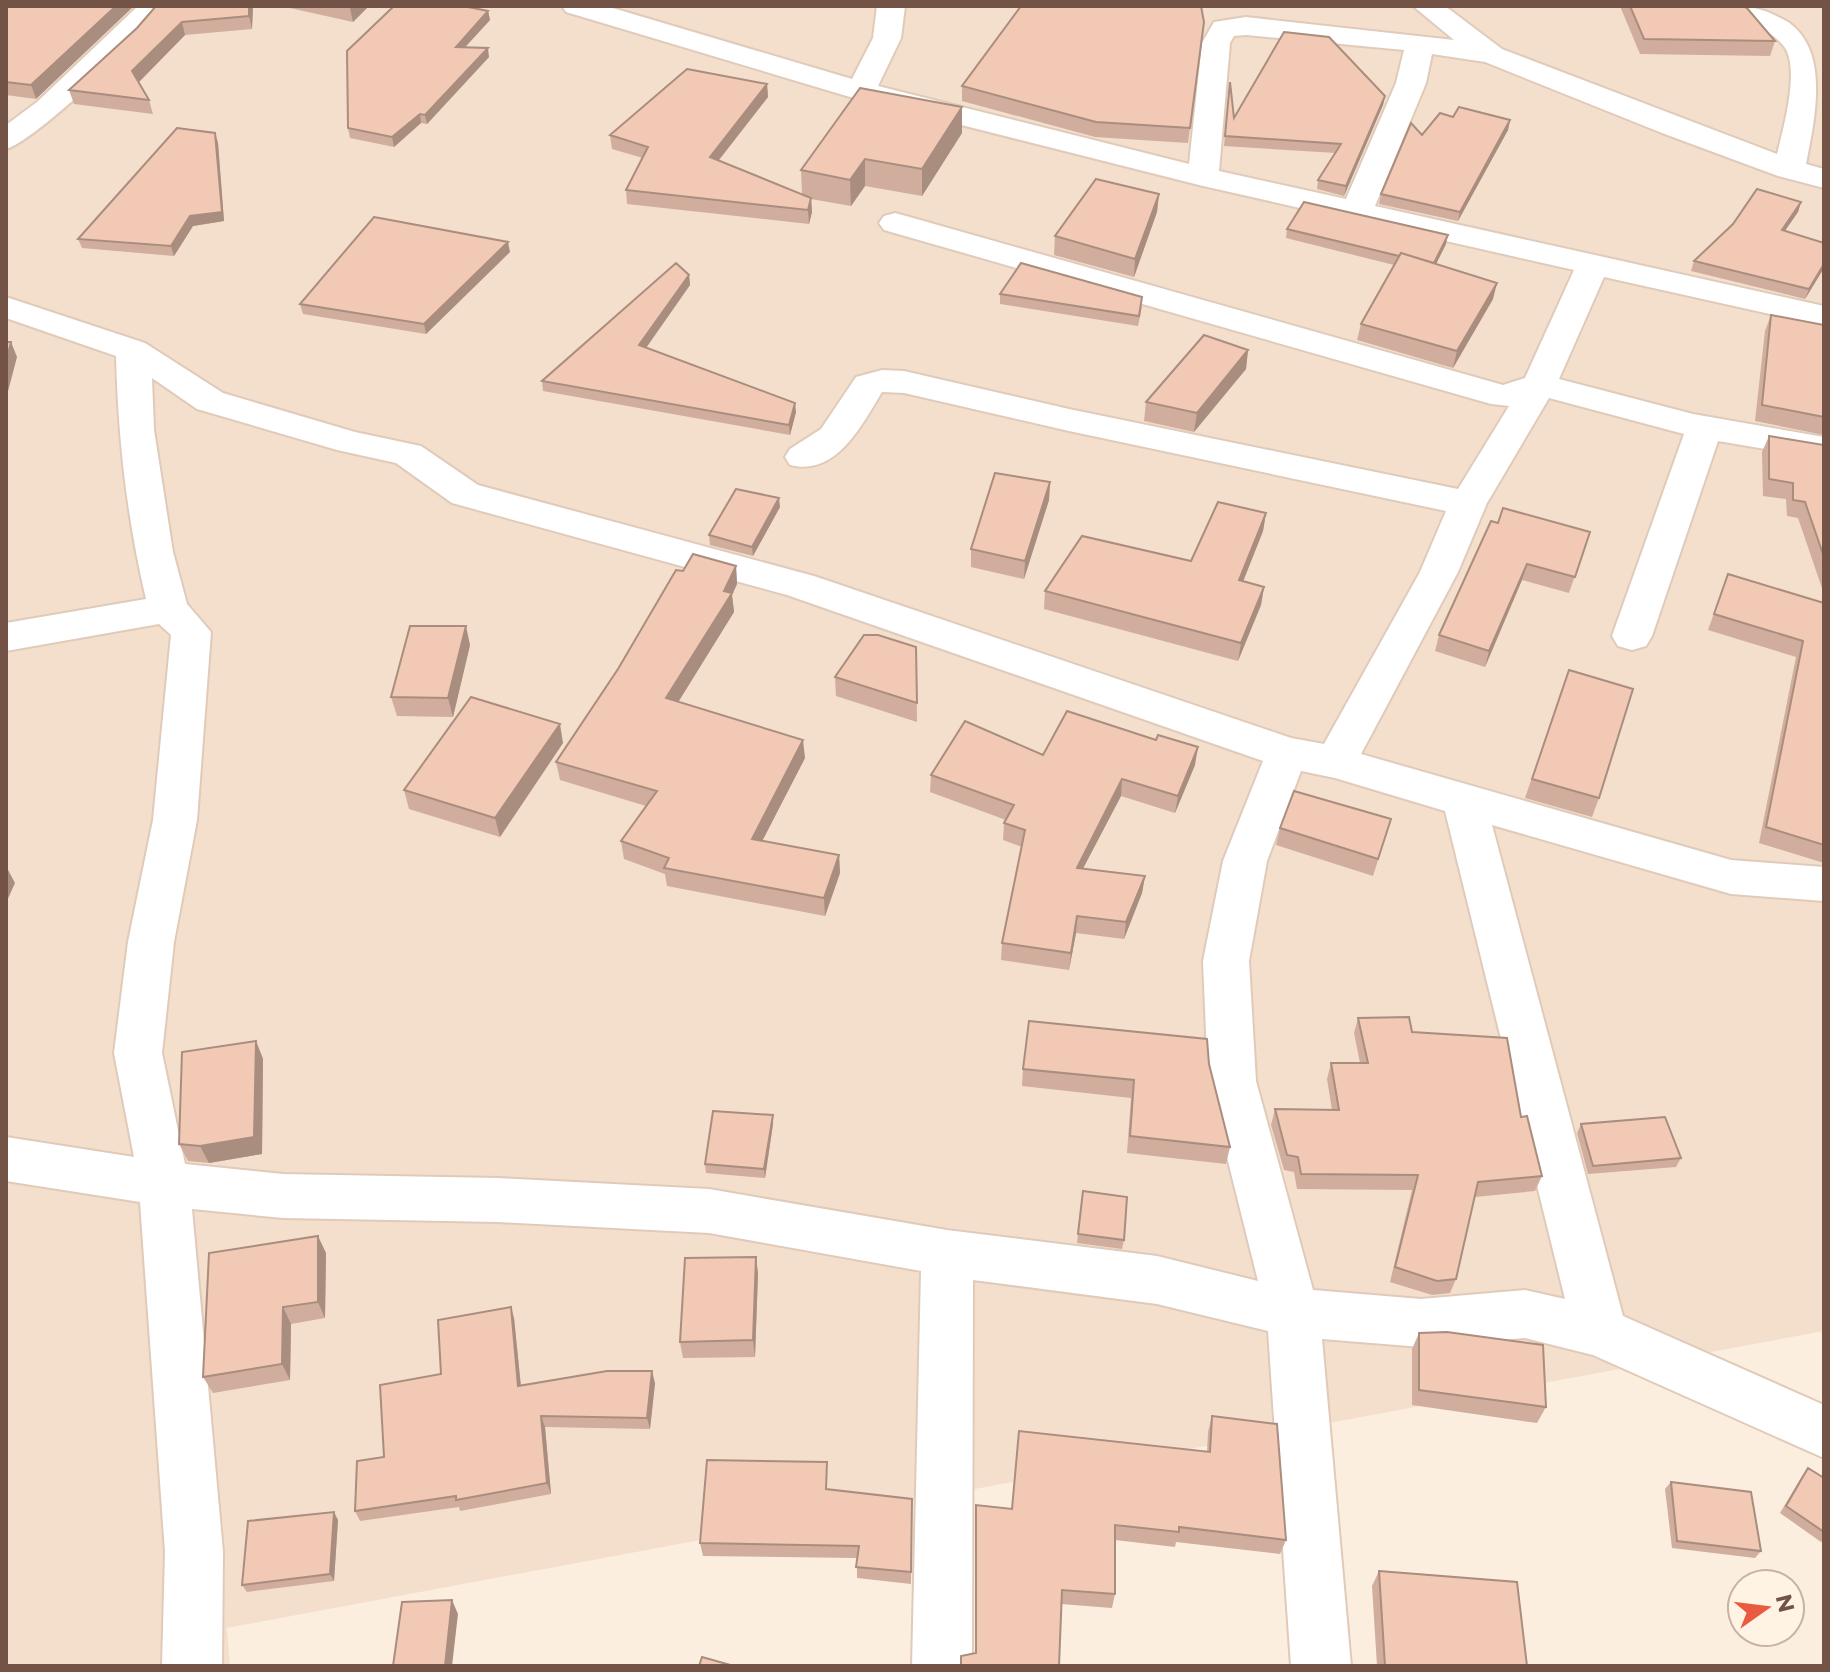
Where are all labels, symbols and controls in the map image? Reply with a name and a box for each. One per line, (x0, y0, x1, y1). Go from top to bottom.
north arrow (1726, 1568, 1806, 1648)
text: N (1770, 1591, 1800, 1615)

